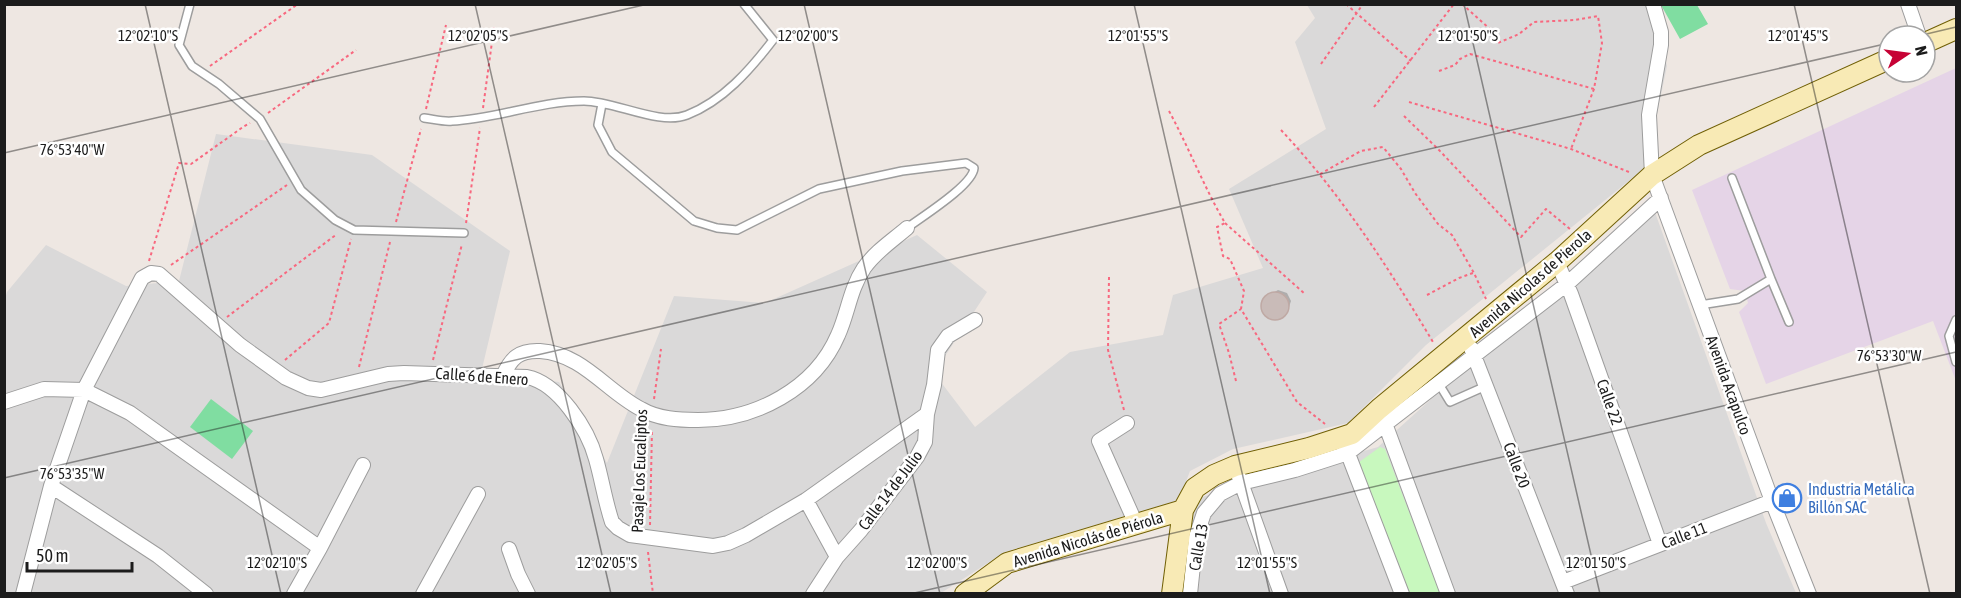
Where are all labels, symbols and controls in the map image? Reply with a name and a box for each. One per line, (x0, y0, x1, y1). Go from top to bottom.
north arrow (1877, 24, 1937, 84)
text: 12°02'10"S (118, 27, 178, 44)
text: 12°02'05"S (448, 27, 508, 44)
text: 12°02'00"S (778, 27, 838, 44)
text: 12°01'55"S (1108, 27, 1168, 44)
text: 12°01'50"S (1438, 27, 1498, 44)
text: 12°01'45"S (1768, 27, 1828, 44)
text: N (1912, 44, 1931, 57)
text: 76°53'40"W (40, 141, 104, 158)
street label: Avenida Nicolas de Pierola (1465, 225, 1595, 341)
street label: Avenida Acapulco (1702, 333, 1755, 437)
text: 76°53'30"W (1857, 347, 1921, 364)
street label: Calle 6 de Enero (435, 364, 529, 388)
street label: Calle 22 (1593, 377, 1627, 427)
street label: Pasaje Los Eucaliptos (628, 408, 651, 533)
street label: Calle 20 (1500, 440, 1534, 490)
street label: Calle 14 de Julio (854, 447, 926, 533)
text: 76°53'35"W (40, 465, 104, 482)
place label: Industria Metálica Billón SAC (1808, 480, 1915, 516)
shop icon: Industria Metálica Billón SAC (1771, 482, 1803, 514)
street label: Avenida Nicolás de Piérola (1011, 508, 1165, 570)
street label: Calle 11 (1659, 518, 1709, 552)
street label: Calle 13 (1185, 522, 1211, 572)
scale bar (27, 535, 132, 573)
text: 50 m (36, 545, 68, 566)
text: 12°02'10"S (247, 554, 307, 571)
text: 12°02'05"S (577, 554, 637, 571)
text: 12°02'00"S (907, 554, 967, 571)
text: 12°01'55"S (1237, 554, 1297, 571)
text: 12°01'50"S (1566, 554, 1626, 571)

